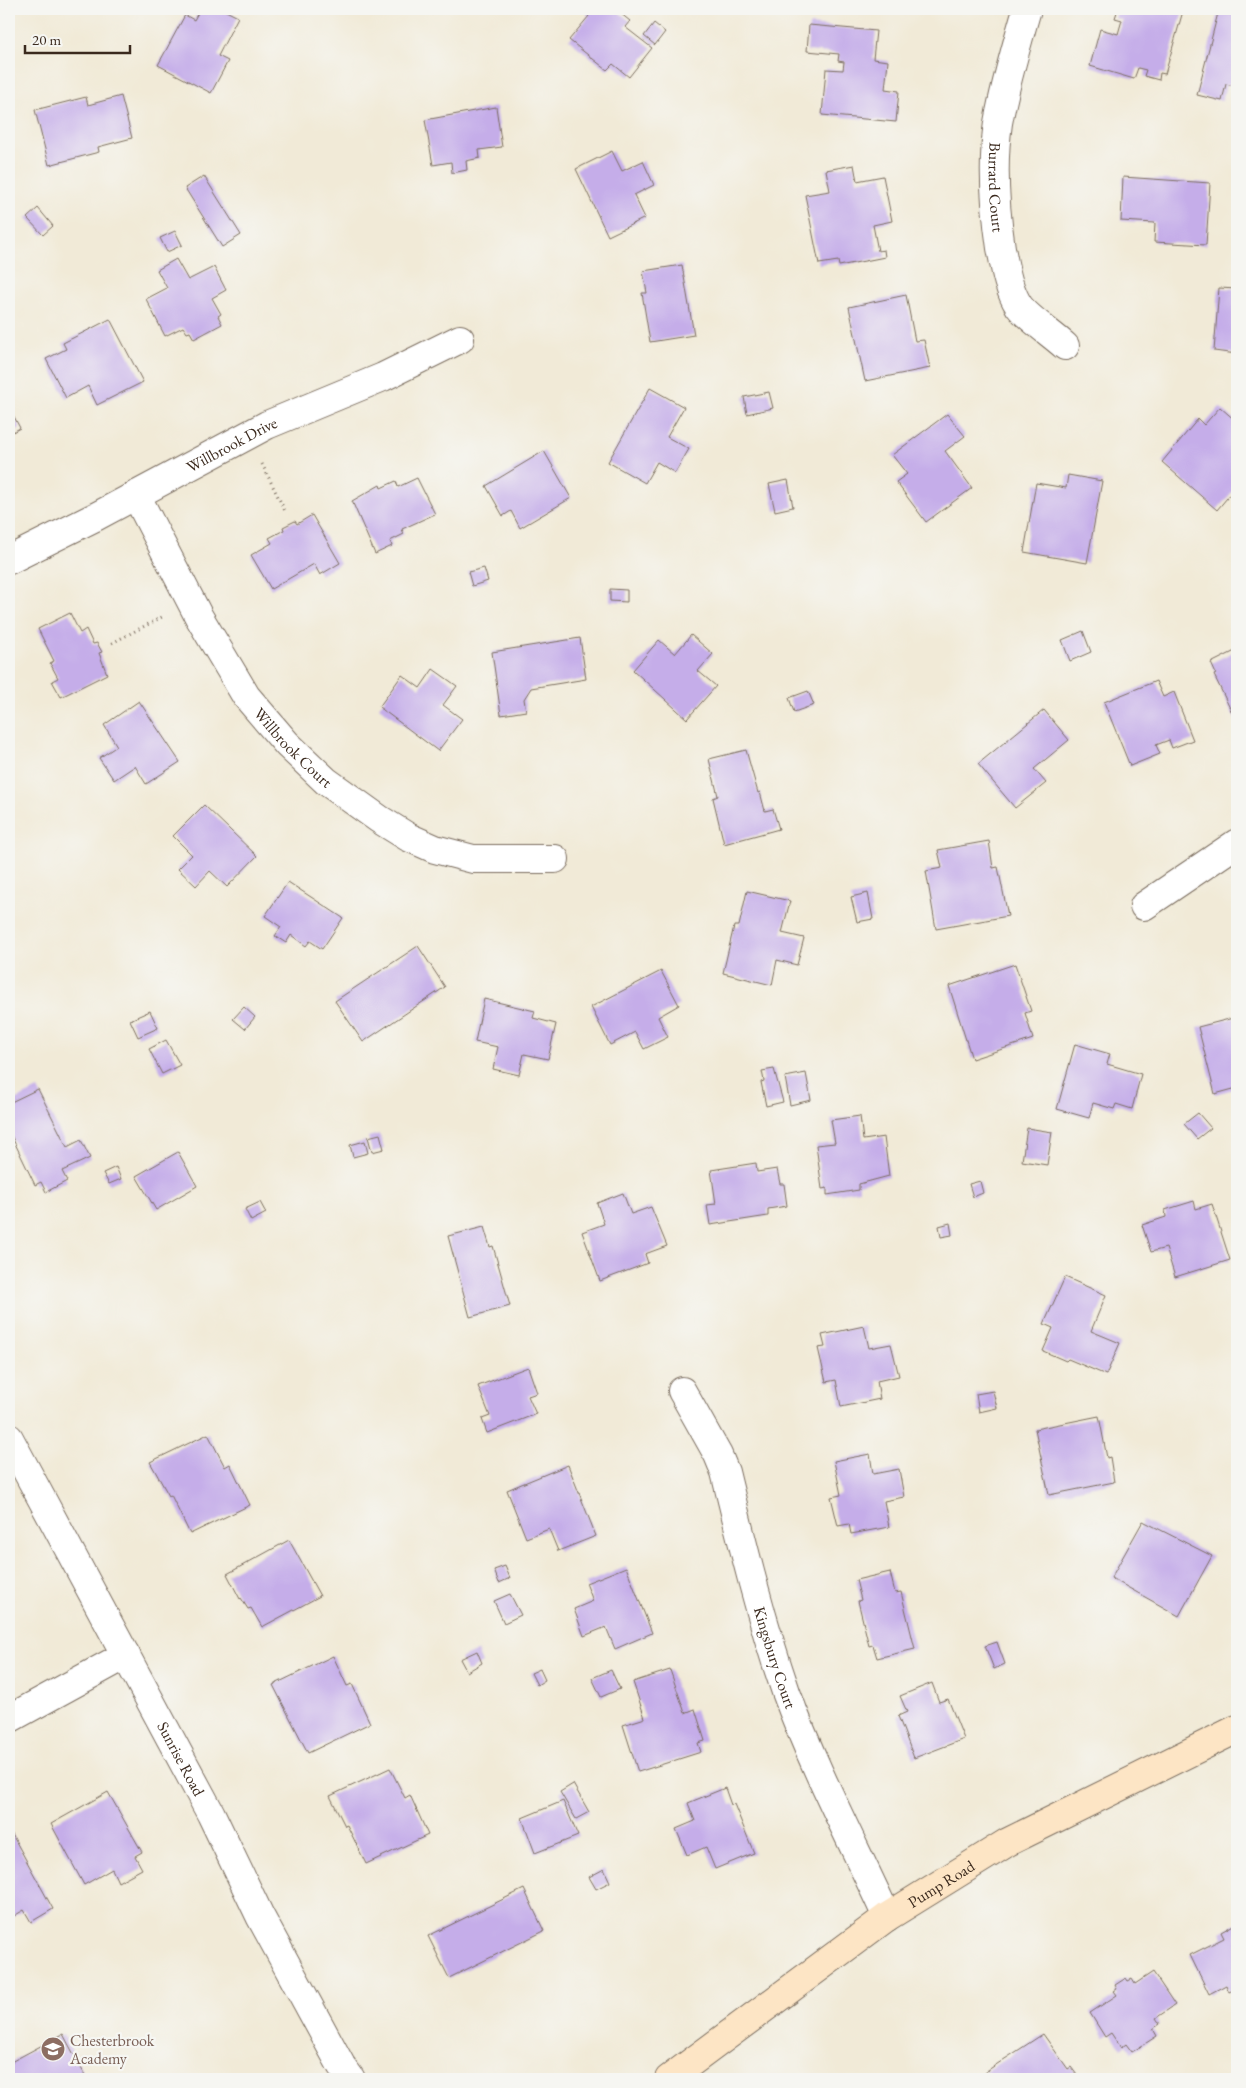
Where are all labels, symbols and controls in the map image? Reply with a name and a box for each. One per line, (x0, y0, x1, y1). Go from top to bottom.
scale bar (25, 22, 130, 54)
text: 20 m (32, 30, 61, 49)
street label: Burrard Court (984, 142, 1009, 233)
street label: Willbrook Drive (182, 412, 280, 477)
street label: Willbrook Court (250, 703, 336, 792)
street label: Kingsbury Court (749, 1604, 802, 1711)
street label: Sunrise Road (153, 1718, 210, 1800)
street label: Pump Road (904, 1855, 979, 1912)
place label: Chesterbrook Academy (69, 2030, 155, 2069)
school or university icon: Chesterbrook Academy (40, 2036, 66, 2062)

